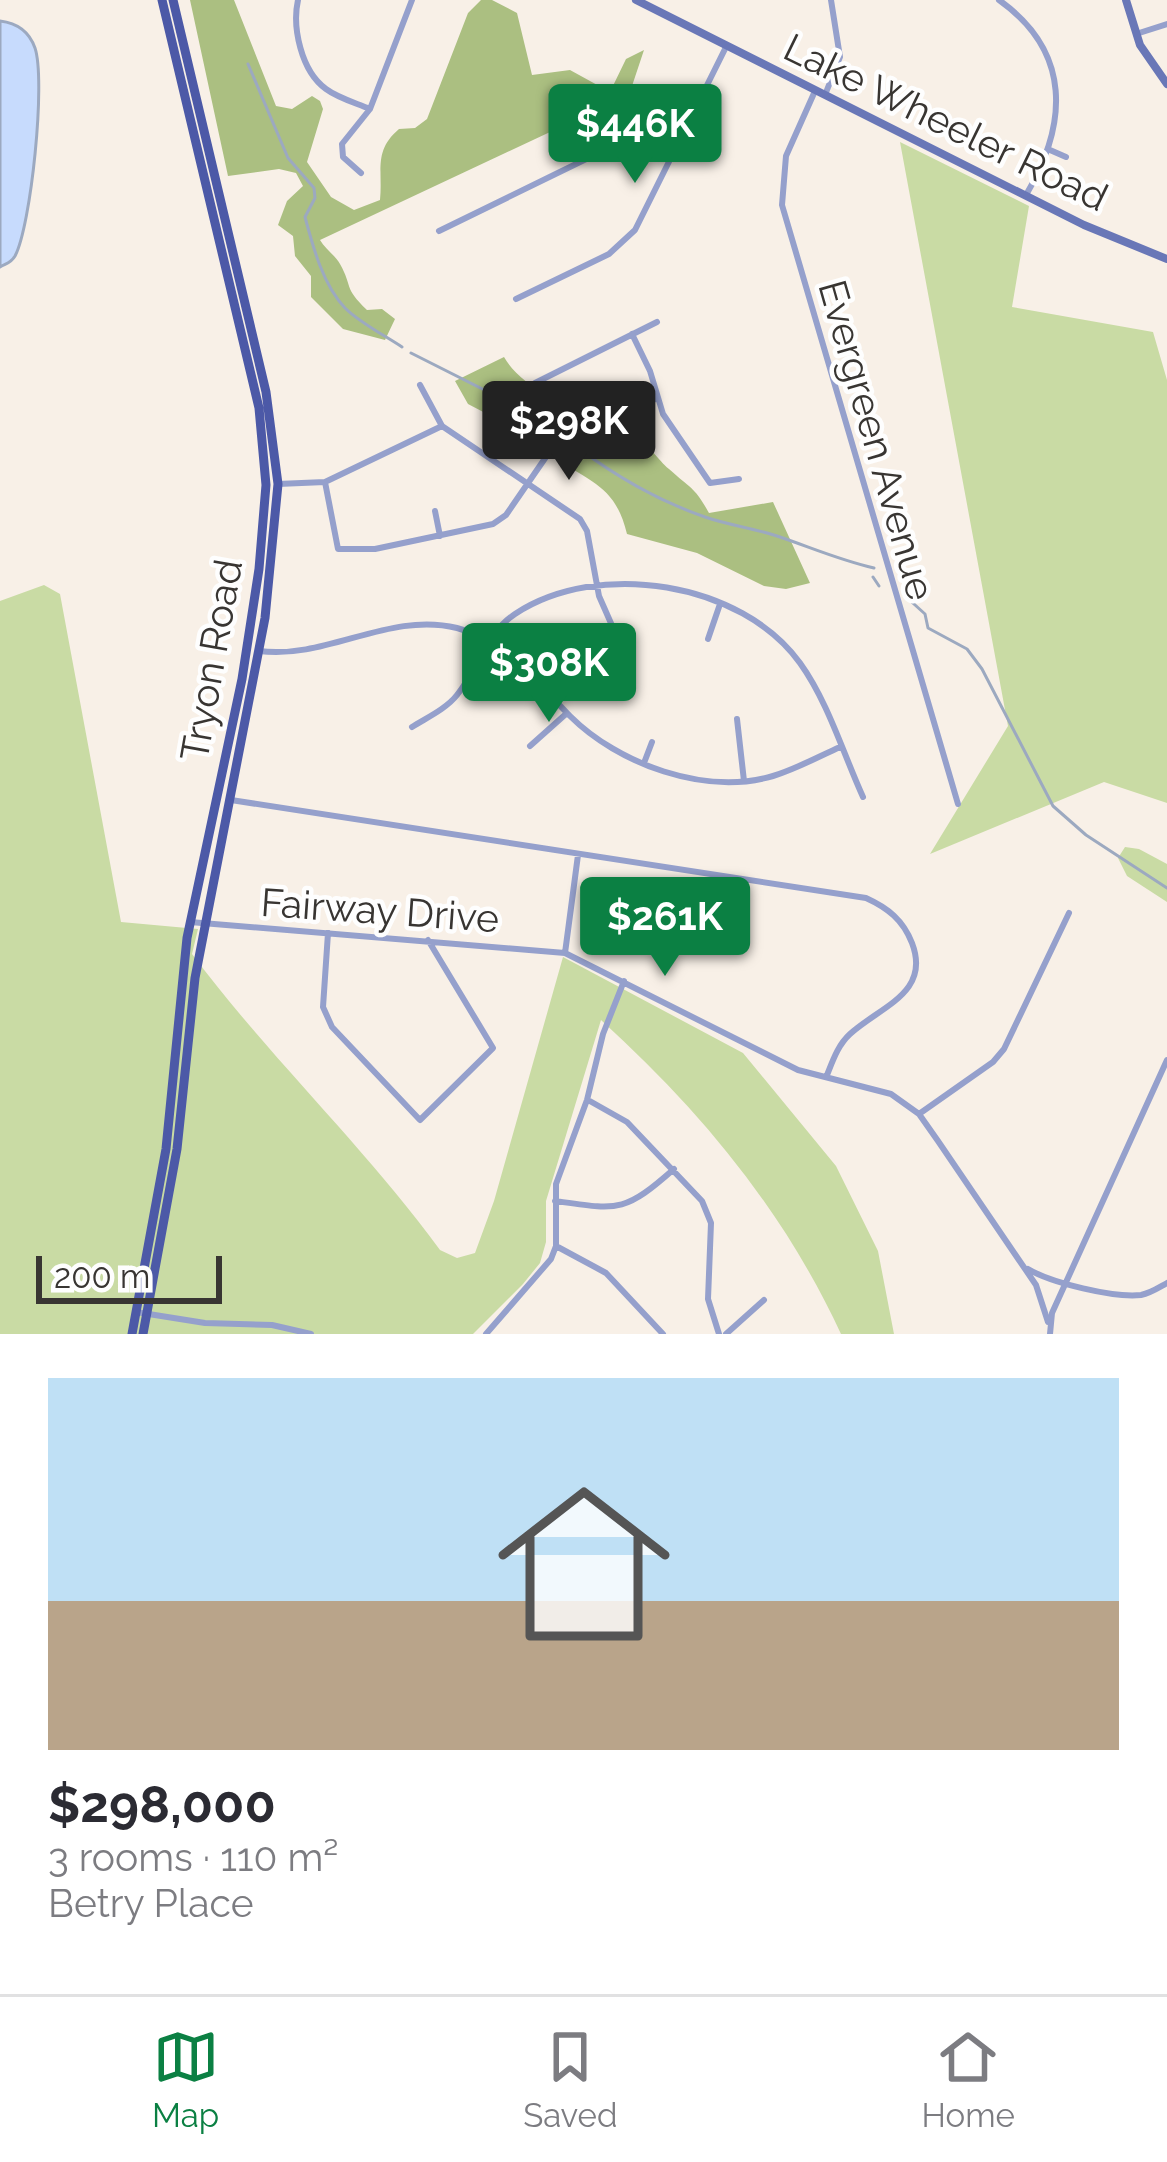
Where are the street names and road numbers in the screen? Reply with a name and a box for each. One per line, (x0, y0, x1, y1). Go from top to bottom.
street label: Lake Wheeler Road (777, 24, 1115, 220)
street label: Evergreen Avenue (809, 275, 945, 605)
street label: Tryon Road (171, 556, 251, 764)
street label: Fairway Drive (259, 879, 501, 941)

